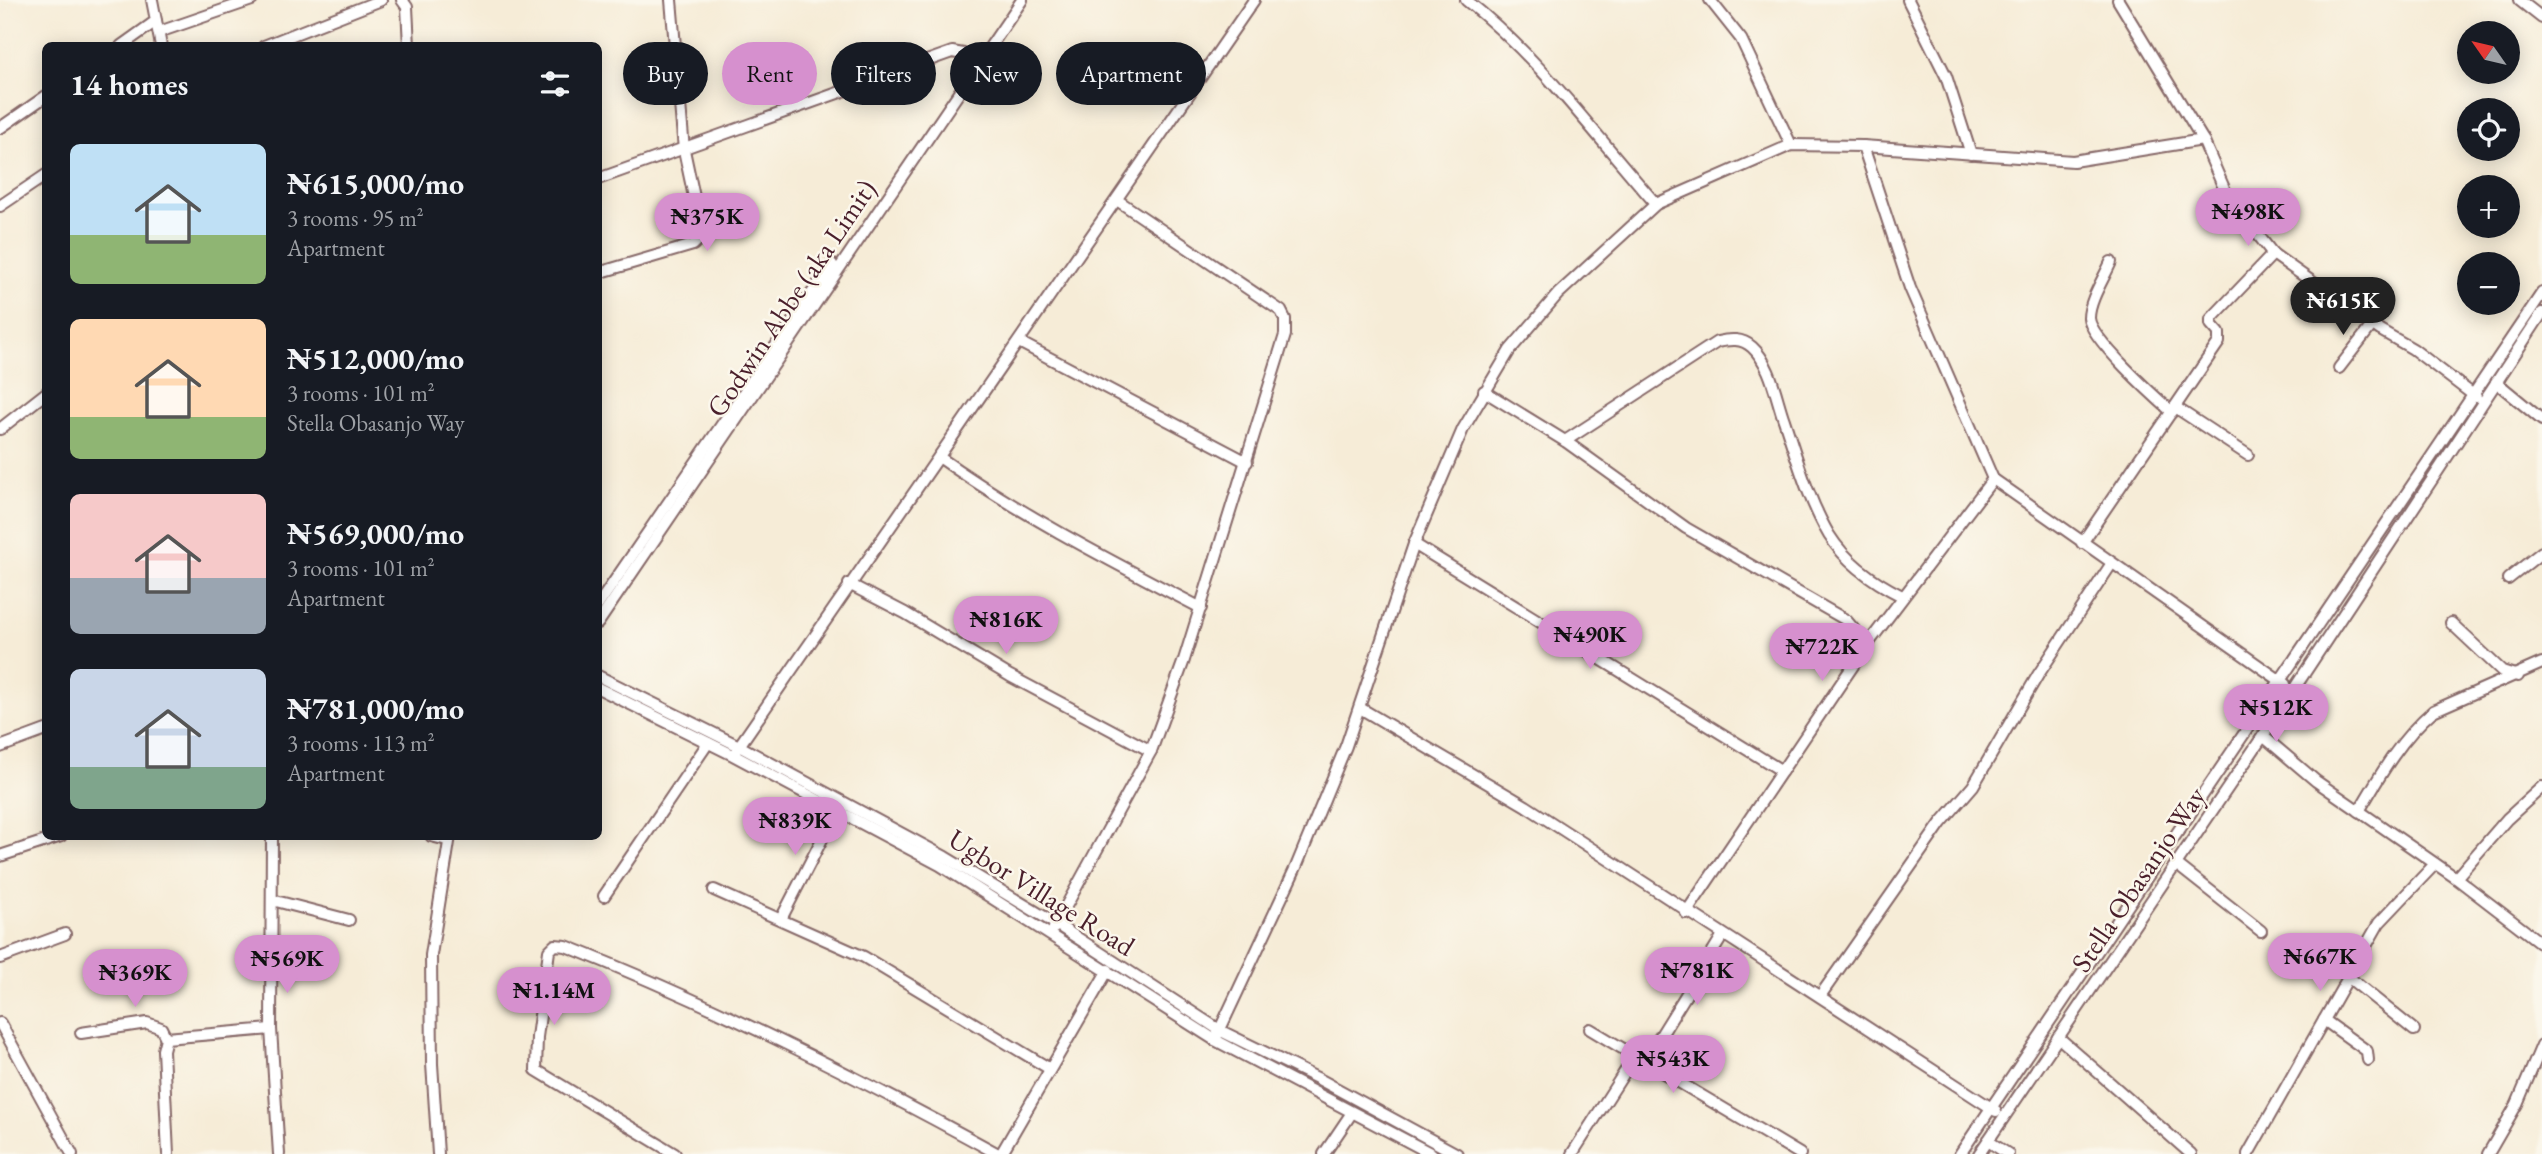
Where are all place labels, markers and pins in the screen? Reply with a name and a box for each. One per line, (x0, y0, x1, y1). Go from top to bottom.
pin: ₦498K (2199, 188, 2297, 248)
pin: ₦375K (658, 194, 756, 253)
pin: ₦615K (2294, 278, 2392, 337)
pin: ₦816K (957, 596, 1055, 656)
pin: ₦490K (1541, 612, 1639, 671)
pin: ₦722K (1773, 624, 1871, 683)
pin: ₦512K (2227, 684, 2325, 744)
pin: ₦839K (746, 798, 844, 857)
pin: ₦667K (2271, 934, 2369, 993)
pin: ₦569K (238, 936, 336, 995)
pin: ₦781K (1648, 948, 1746, 1007)
pin: ₦369K (86, 950, 184, 1009)
pin: ₦1.14M (497, 968, 611, 1027)
pin: ₦543K (1624, 1036, 1722, 1095)

